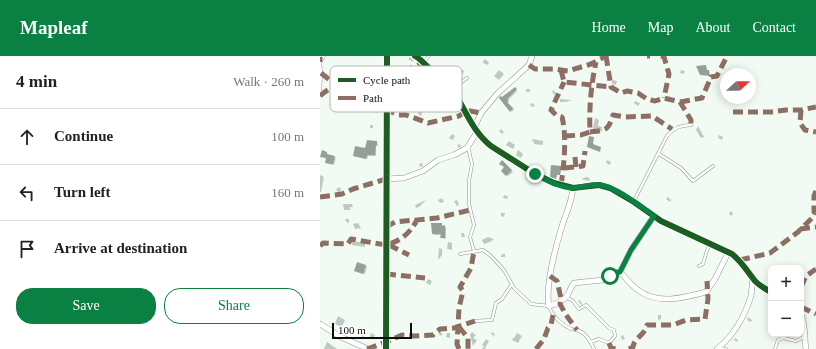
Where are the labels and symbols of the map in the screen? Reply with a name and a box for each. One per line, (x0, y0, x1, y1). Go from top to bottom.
legend (330, 66, 462, 112)
north arrow (720, 68, 756, 104)
text: Cycle path (363, 74, 411, 86)
text: Path (363, 92, 383, 104)
route end (526, 165, 544, 183)
route start (601, 267, 619, 285)
scale bar (332, 321, 412, 340)

